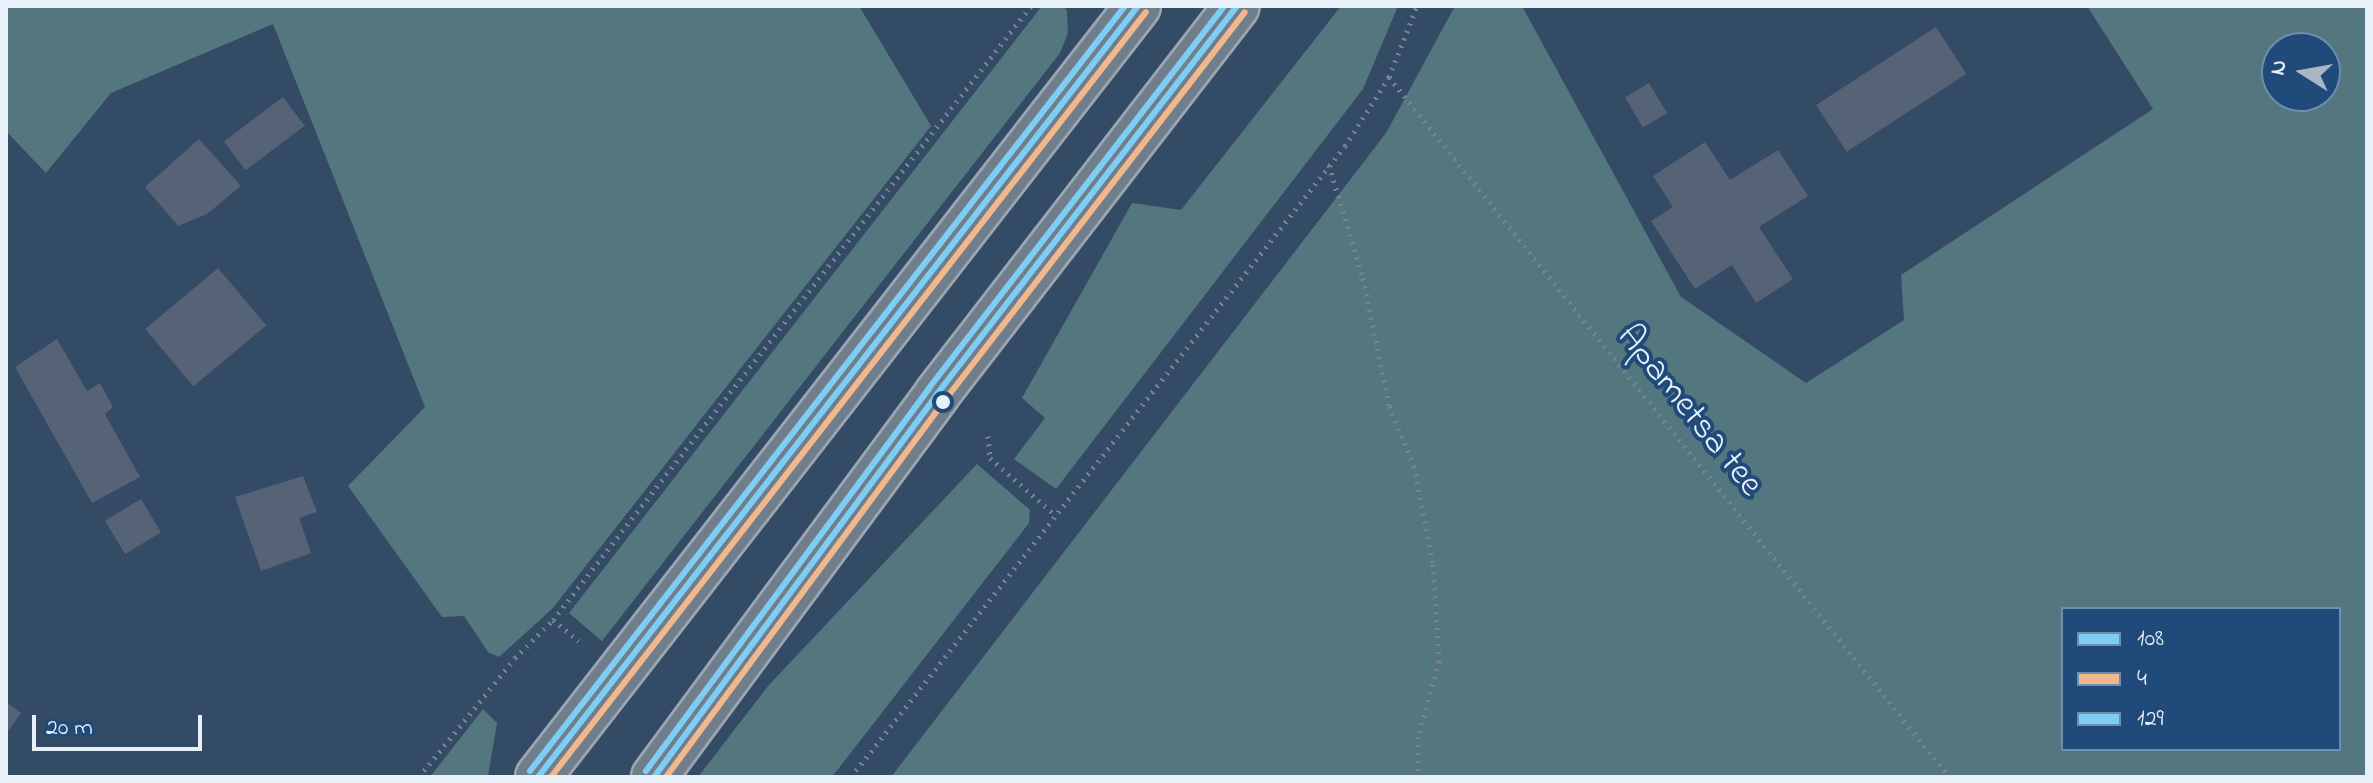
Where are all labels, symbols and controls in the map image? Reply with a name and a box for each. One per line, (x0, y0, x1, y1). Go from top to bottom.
north arrow (2261, 32, 2341, 112)
text: N (2262, 57, 2297, 78)
street label: Apametsa tee (1607, 316, 1771, 506)
unlabelled marker (935, 394, 951, 410)
legend (2061, 607, 2341, 751)
text: 108 (2137, 622, 2164, 657)
text: 4 (2137, 662, 2147, 697)
scale bar (36, 699, 206, 749)
text: 129 (2137, 702, 2164, 737)
text: 20 m (46, 711, 93, 746)

